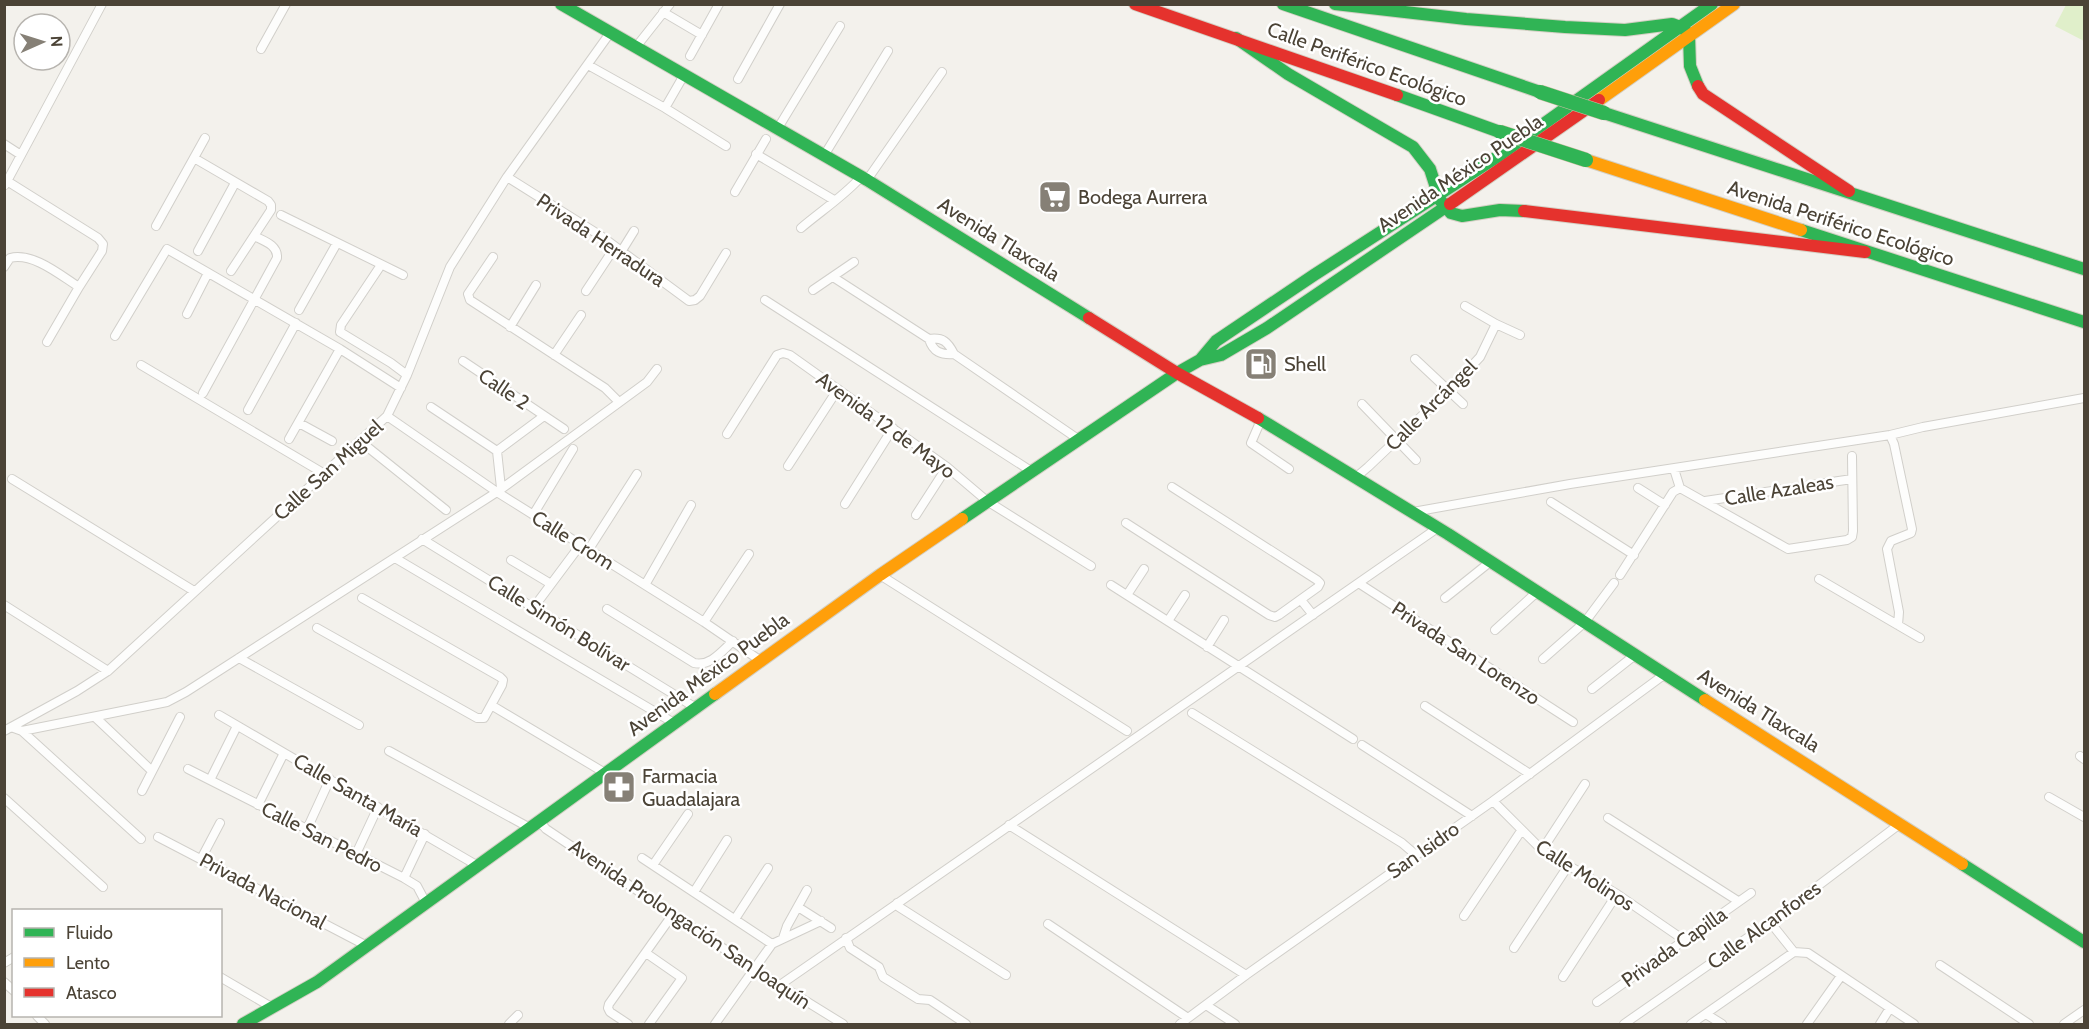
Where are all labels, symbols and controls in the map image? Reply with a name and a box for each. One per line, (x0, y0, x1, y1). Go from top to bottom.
north arrow (12, 12, 72, 72)
street label: Calle Periférico Ecológico (1264, 17, 1470, 111)
text: N (47, 35, 66, 47)
street label: Avenida México Puebla (1373, 109, 1547, 237)
street label: Avenida Periférico Ecológico (1725, 175, 1957, 271)
supermarket icon: Bodega Aurrera (1037, 179, 1073, 215)
place label: Bodega Aurrera (1078, 185, 1208, 209)
street label: Privada Herradura (532, 188, 670, 292)
street label: Avenida Tlaxcala (934, 192, 1065, 286)
fuel station icon: Shell (1243, 346, 1279, 382)
place label: Shell (1284, 352, 1326, 376)
street label: Calle Arcángel (1380, 354, 1482, 456)
street label: Calle 2 (474, 363, 534, 415)
street label: Avenida 12 de Mayo (812, 367, 960, 483)
street label: Calle San Miguel (268, 415, 388, 525)
street label: Calle Azaleas (1723, 470, 1835, 510)
street label: Calle Crom (527, 505, 619, 575)
street label: Calle Simón Bolívar (483, 569, 635, 677)
street label: Privada San Lorenzo (1387, 596, 1545, 710)
street label: Avenida México Puebla (623, 607, 794, 741)
street label: Avenida Tlaxcala (1694, 663, 1825, 757)
street label: Calle Santa María (289, 748, 427, 842)
place label: Farmacia Guadalajara (642, 764, 740, 811)
pharmacy icon: Farmacia Guadalajara (601, 769, 637, 805)
street label: Calle San Pedro (258, 796, 386, 878)
street label: San Isidro (1382, 816, 1464, 884)
street label: Avenida Prolongación San Joaquín (565, 834, 815, 1014)
street label: Calle Molinos (1531, 834, 1639, 916)
street label: Privada Nacional (196, 848, 331, 935)
street label: Calle Alcanfores (1703, 876, 1825, 974)
street label: Privada Capilla (1617, 902, 1731, 992)
legend (12, 909, 222, 1017)
text: Fluido (66, 922, 113, 944)
text: Lento (66, 952, 110, 974)
text: Atasco (66, 982, 117, 1004)

